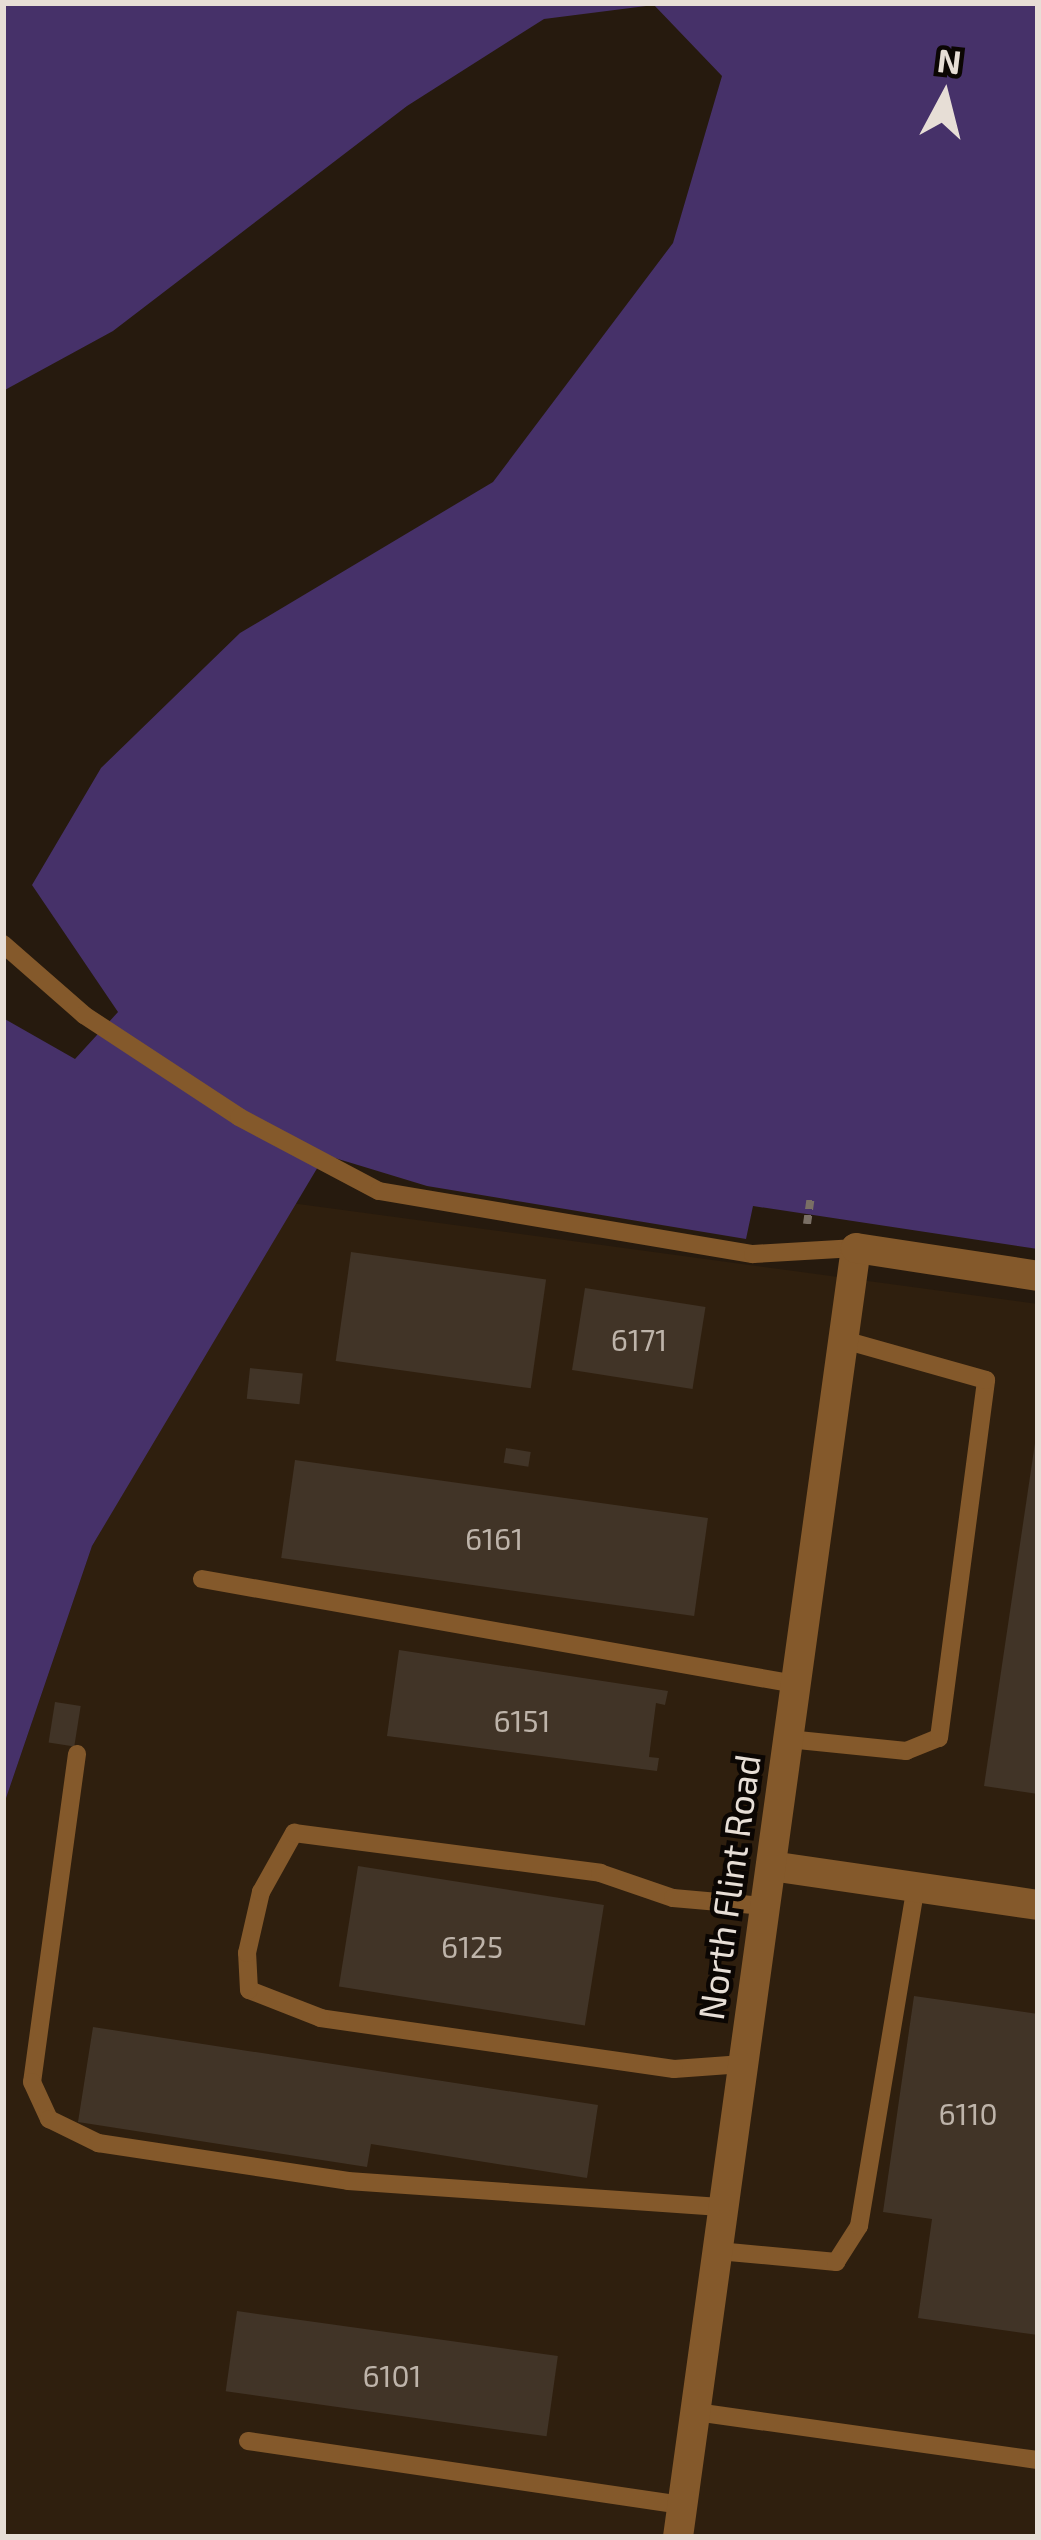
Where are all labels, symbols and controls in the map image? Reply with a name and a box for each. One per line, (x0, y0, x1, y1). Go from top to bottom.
north arrow (885, 36, 1005, 156)
text: N (935, 39, 964, 82)
house number: 6171 (611, 1321, 667, 1357)
house number: 6161 (465, 1520, 523, 1556)
house number: 6151 (493, 1702, 551, 1738)
street label: North Flint Road (688, 1752, 768, 2022)
house number: 6125 (441, 1928, 503, 1964)
house number: 6110 (938, 2095, 998, 2131)
house number: 6101 (362, 2357, 422, 2393)

